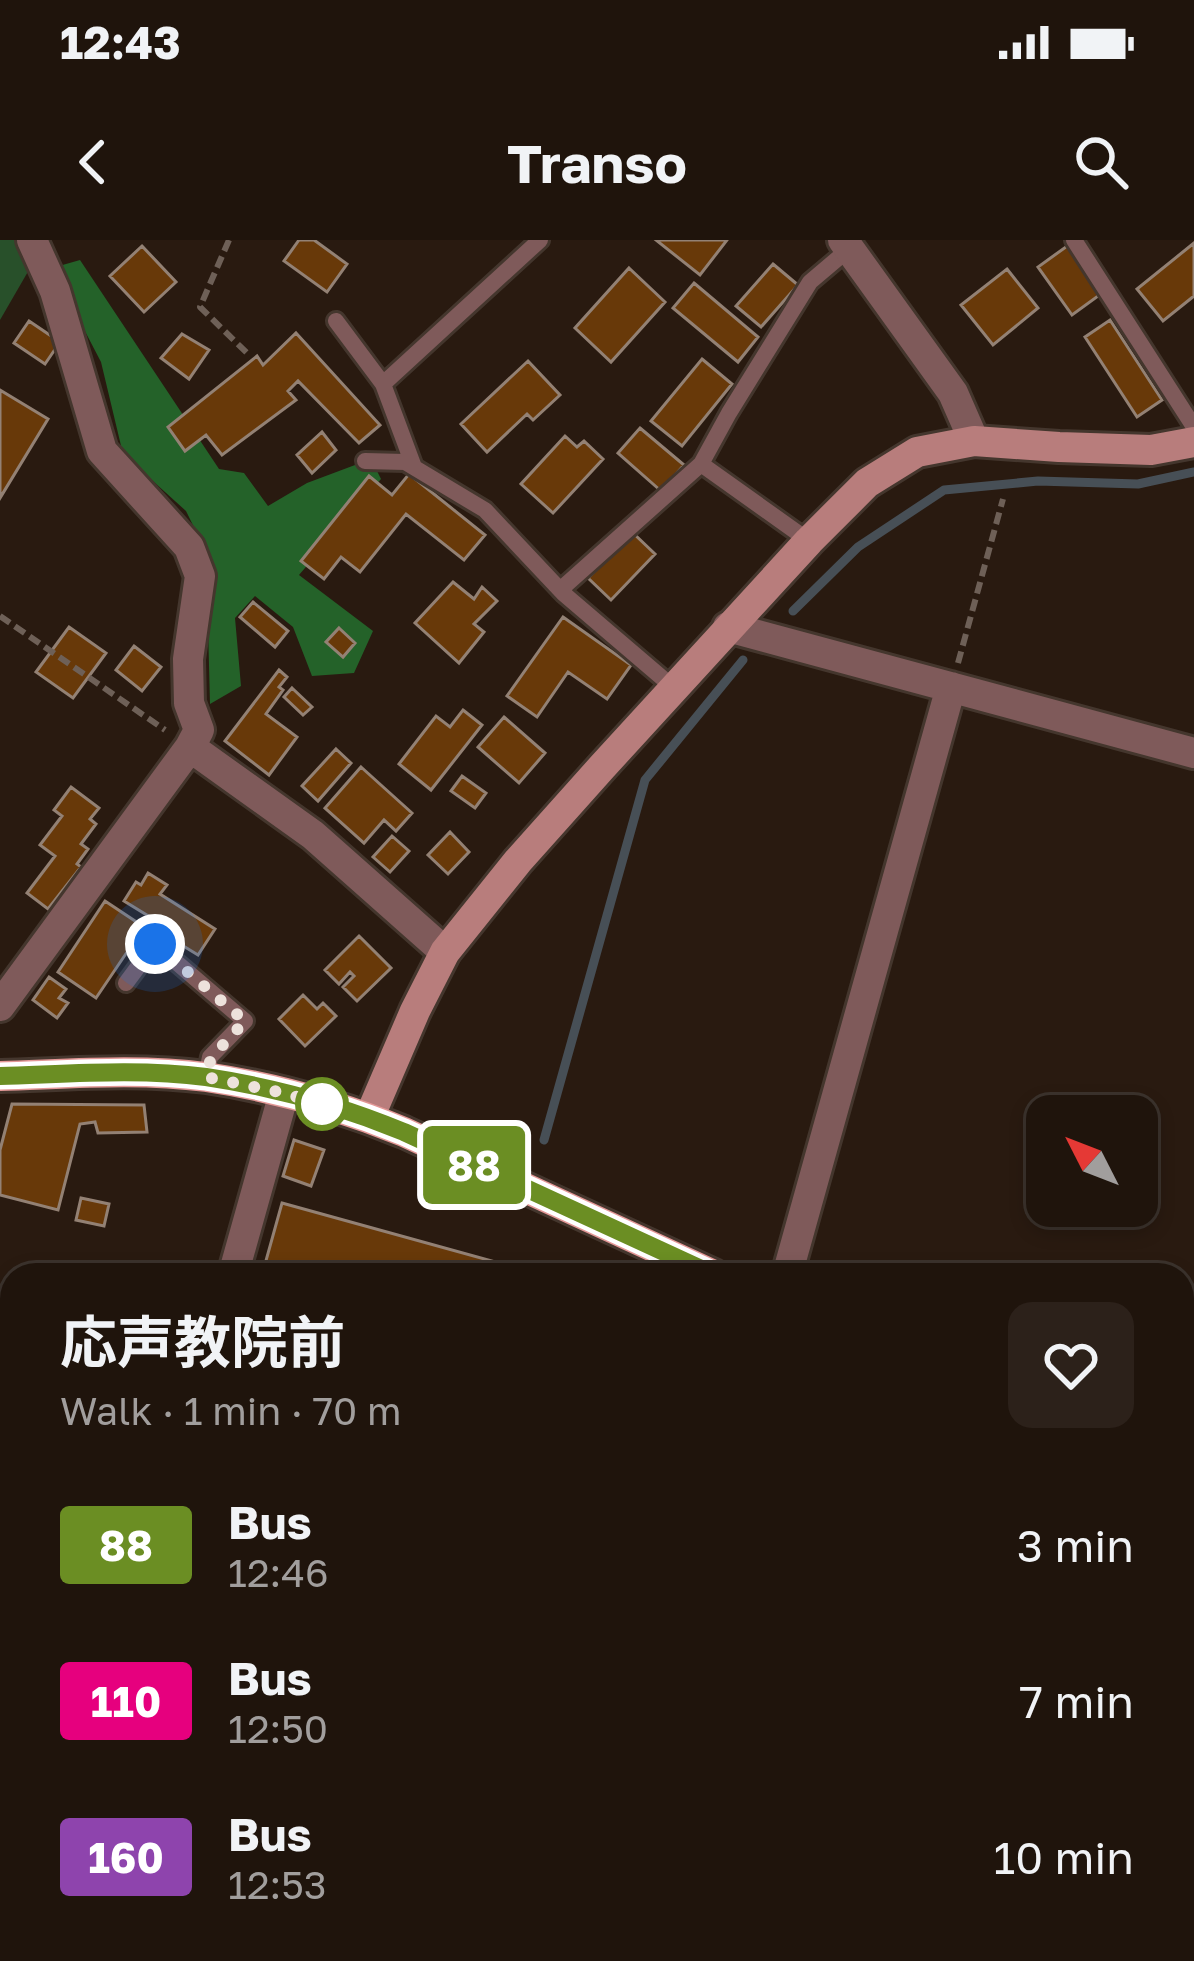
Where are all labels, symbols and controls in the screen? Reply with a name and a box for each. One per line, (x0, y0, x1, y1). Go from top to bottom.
text: 12:43 (60, 15, 181, 69)
icon: back (60, 129, 126, 195)
icon: search (1068, 129, 1134, 195)
text: Transo (507, 130, 687, 195)
your location (125, 914, 185, 974)
unlabelled marker (297, 1079, 347, 1129)
north arrow (1026, 1095, 1158, 1227)
map controls (1026, 1095, 1158, 1227)
line badge: 88 (420, 1126, 528, 1204)
text: 88 (447, 1140, 501, 1190)
button: heart (1008, 1302, 1134, 1428)
text: 応声教院前 (60, 1307, 345, 1376)
text: Walk · 1 min · 70 m (60, 1387, 402, 1434)
text: Bus (228, 1495, 312, 1549)
text: 3 min (1017, 1518, 1134, 1572)
text: 88 (99, 1520, 153, 1570)
text: 12:46 (228, 1549, 329, 1596)
text: Bus (228, 1651, 312, 1705)
text: 7 min (1019, 1674, 1134, 1728)
text: 110 (91, 1676, 161, 1726)
text: 12:50 (228, 1705, 328, 1752)
text: Bus (228, 1807, 312, 1861)
text: 10 min (993, 1830, 1134, 1884)
text: 160 (88, 1832, 164, 1882)
text: 12:53 (228, 1861, 327, 1908)

